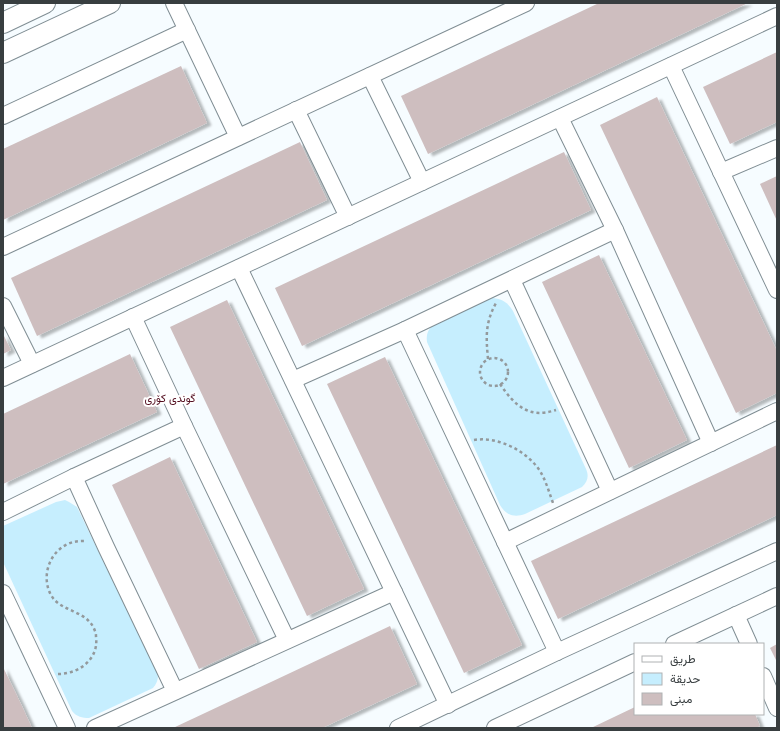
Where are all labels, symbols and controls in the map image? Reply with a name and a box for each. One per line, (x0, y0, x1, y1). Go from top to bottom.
district label: گوندی کۆری (145, 392, 196, 405)
legend (634, 643, 764, 715)
text: طريق (670, 652, 696, 667)
text: حديقة (670, 672, 700, 686)
text: مبنى (670, 692, 692, 707)

